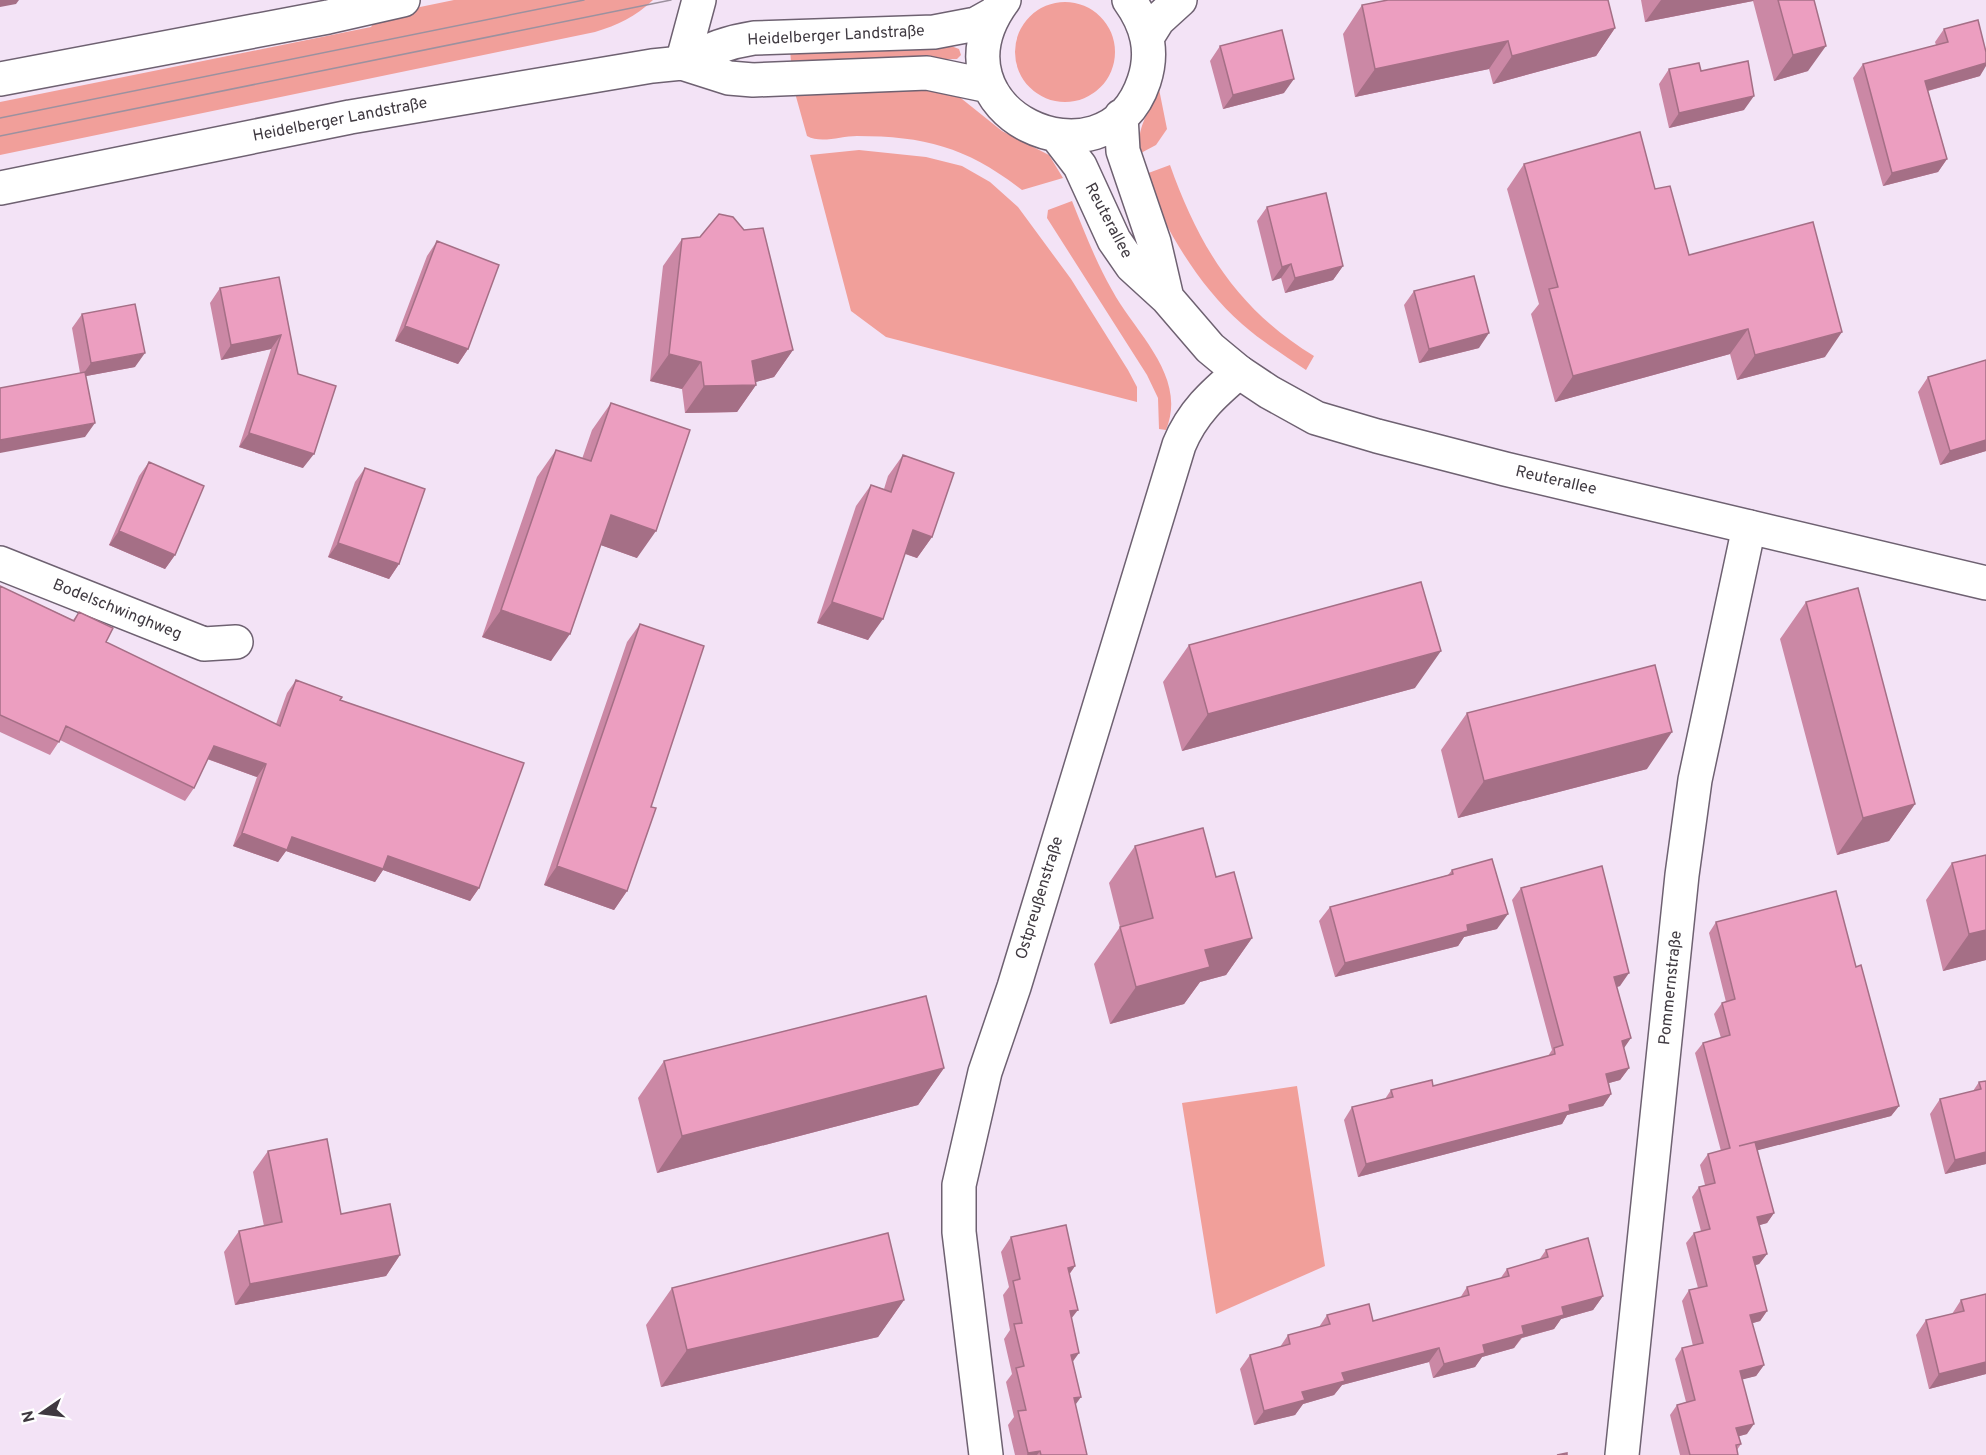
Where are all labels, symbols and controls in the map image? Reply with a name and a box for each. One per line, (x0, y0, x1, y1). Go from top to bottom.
street label: Heidelberger Landstraße (747, 21, 925, 51)
street label: Heidelberger Landstraße (251, 93, 429, 147)
street label: Reuterallee (1080, 180, 1136, 262)
street label: Reuterallee (1513, 462, 1599, 500)
street label: Bodelschwinghweg (49, 575, 185, 645)
street label: Ostpreußenstraße (1012, 834, 1068, 962)
street label: Pommernstraße (1655, 930, 1687, 1046)
north arrow (12, 1383, 72, 1443)
text: N (18, 1408, 40, 1424)

